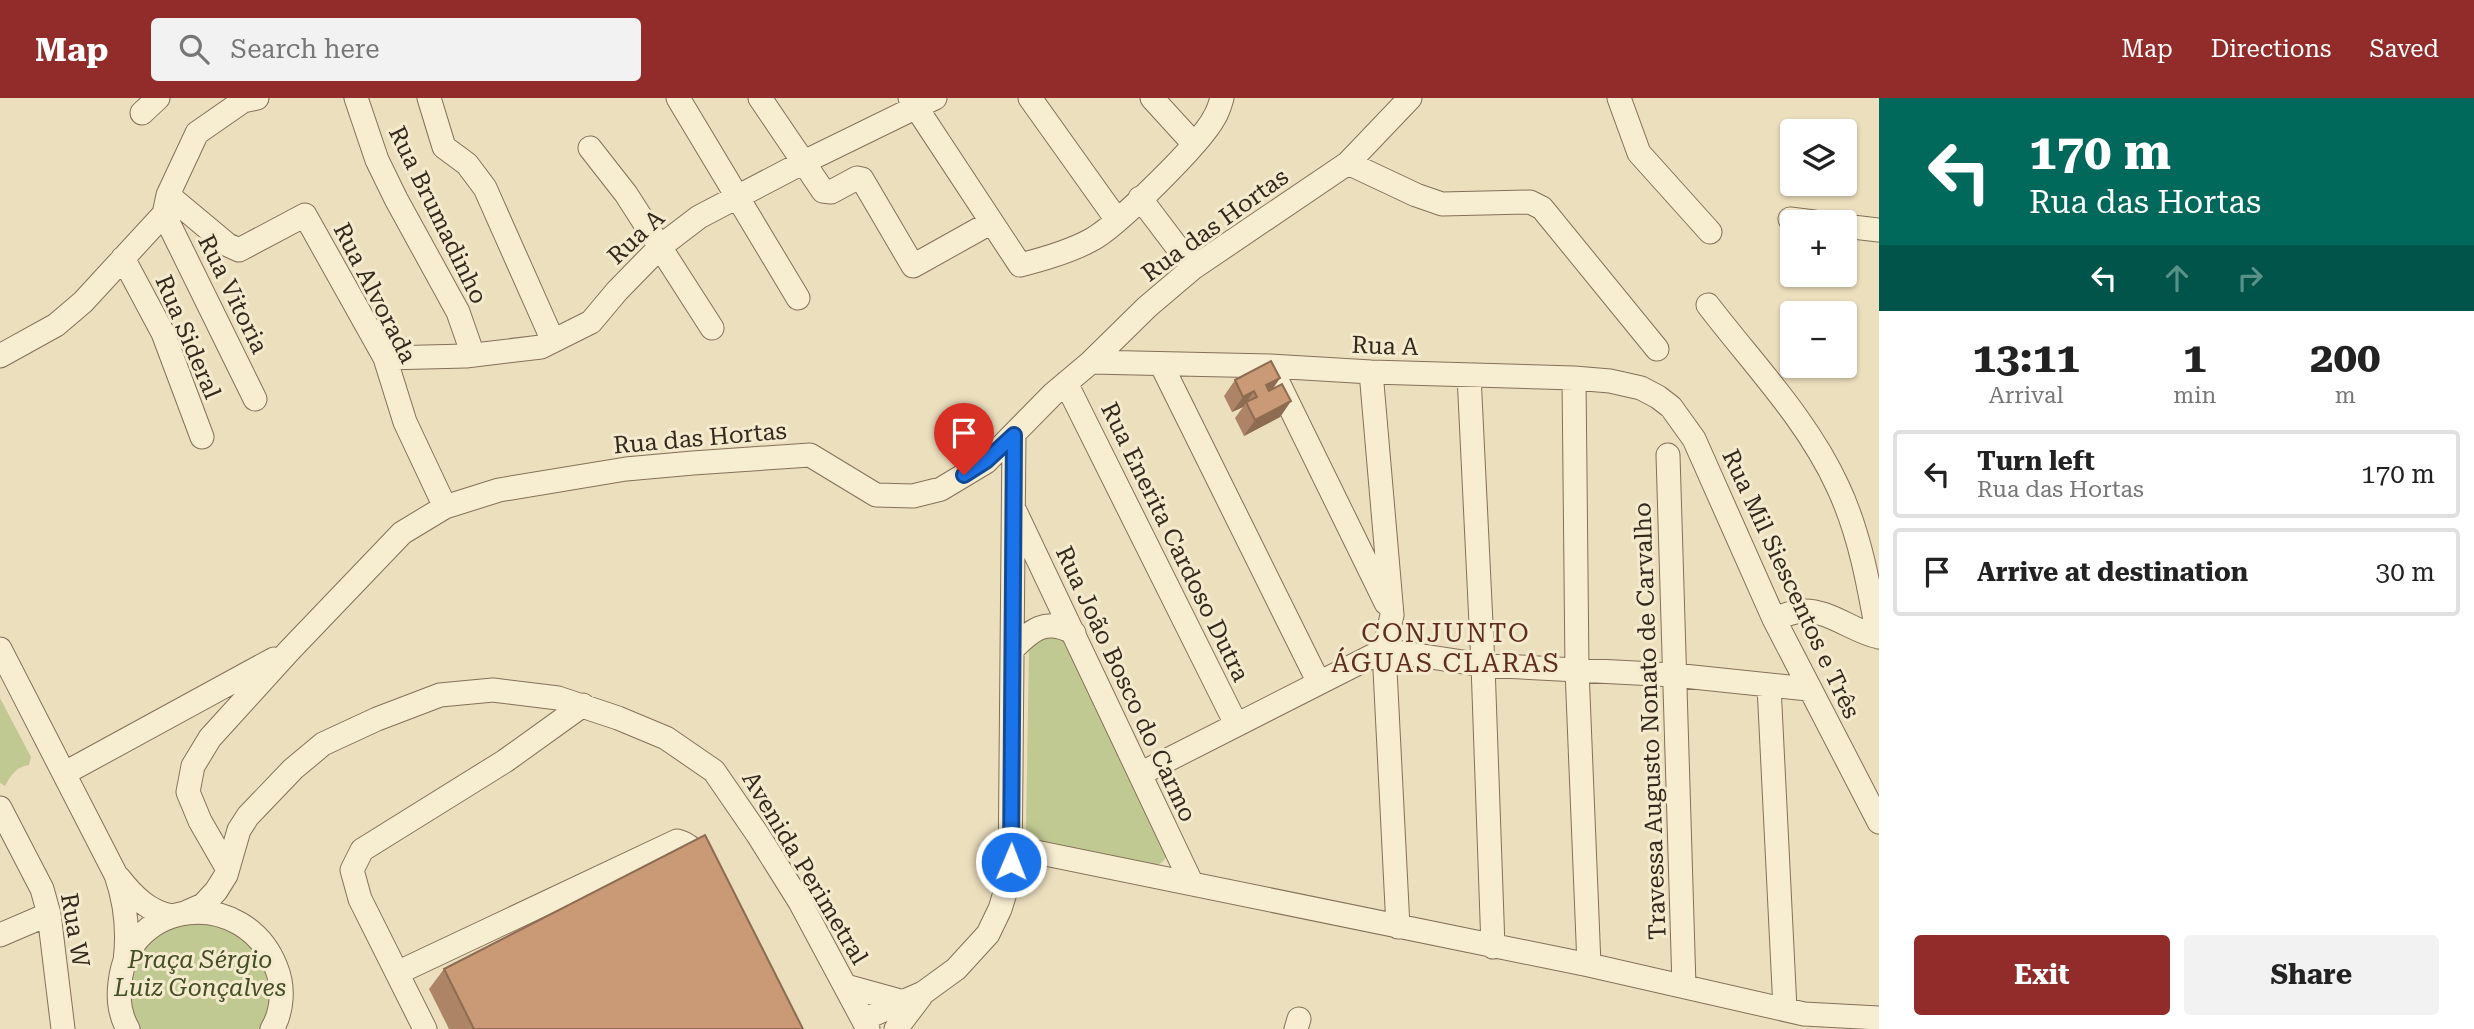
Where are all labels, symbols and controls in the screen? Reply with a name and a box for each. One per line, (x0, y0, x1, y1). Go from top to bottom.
search box (151, 18, 641, 81)
text: Map (35, 30, 109, 69)
icon: search (175, 30, 213, 68)
text: Search here (231, 34, 380, 64)
text: Map (2121, 35, 2173, 63)
text: Directions (2211, 35, 2331, 63)
text: Saved (2369, 35, 2439, 63)
map controls (1780, 119, 1857, 378)
button: layers (1780, 119, 1857, 196)
street label: Rua Brumadinho (383, 122, 493, 308)
text: 170 m (2029, 124, 2171, 181)
icon: left (1914, 126, 2005, 217)
street label: Rua das Hortas (1136, 163, 1294, 287)
text: Rua das Hortas (2029, 183, 2261, 221)
street label: Rua A (602, 204, 670, 270)
button: + (1780, 210, 1857, 287)
street label: Rua Alvorada (328, 218, 422, 368)
street label: Rua Vitoria (192, 230, 274, 358)
icon: left (2085, 259, 2123, 297)
icon: ahead (2158, 259, 2196, 297)
icon: right (2231, 259, 2269, 297)
street label: Rua Sideral (149, 271, 227, 403)
button: − (1780, 301, 1857, 378)
street label: Rua A (1351, 331, 1419, 361)
text: 13:11 (1973, 333, 2080, 382)
text: 1 (2183, 333, 2207, 382)
text: 200 (2310, 333, 2380, 382)
text: Arrival (1989, 382, 2063, 409)
text: min (2173, 382, 2216, 409)
text: m (2335, 382, 2356, 409)
street label: Rua Enerita Cardoso Dutra (1095, 398, 1255, 686)
pin (934, 403, 994, 475)
icon: arrive (945, 414, 983, 452)
street label: Rua das Hortas (612, 416, 788, 460)
street label: Rua Mil Siescentos e Três (1716, 445, 1866, 723)
text: Turn left (1977, 446, 2095, 476)
icon: left (1918, 455, 1956, 493)
text: 170 m (2361, 459, 2435, 489)
text: Rua das Hortas (1977, 476, 2144, 503)
street label: Travessa Augusto Nonato de Carvalho (1628, 502, 1672, 940)
street label: Rua João Bosco do Carmo (1050, 542, 1202, 826)
icon: arrive (1918, 553, 1956, 591)
text: Arrive at destination (1977, 557, 2248, 587)
text: 30 m (2376, 557, 2435, 587)
district label: CONJUNTO ÁGUAS CLARAS (1331, 618, 1561, 678)
street label: Avenida Perimetral (736, 767, 874, 969)
position arrow (974, 825, 1048, 899)
street label: Rua W (55, 891, 95, 970)
button: Exit (1914, 935, 2170, 1015)
button: Share (2184, 935, 2439, 1015)
park label: Praça Sérgio Luiz Gonçalves (113, 946, 286, 1002)

